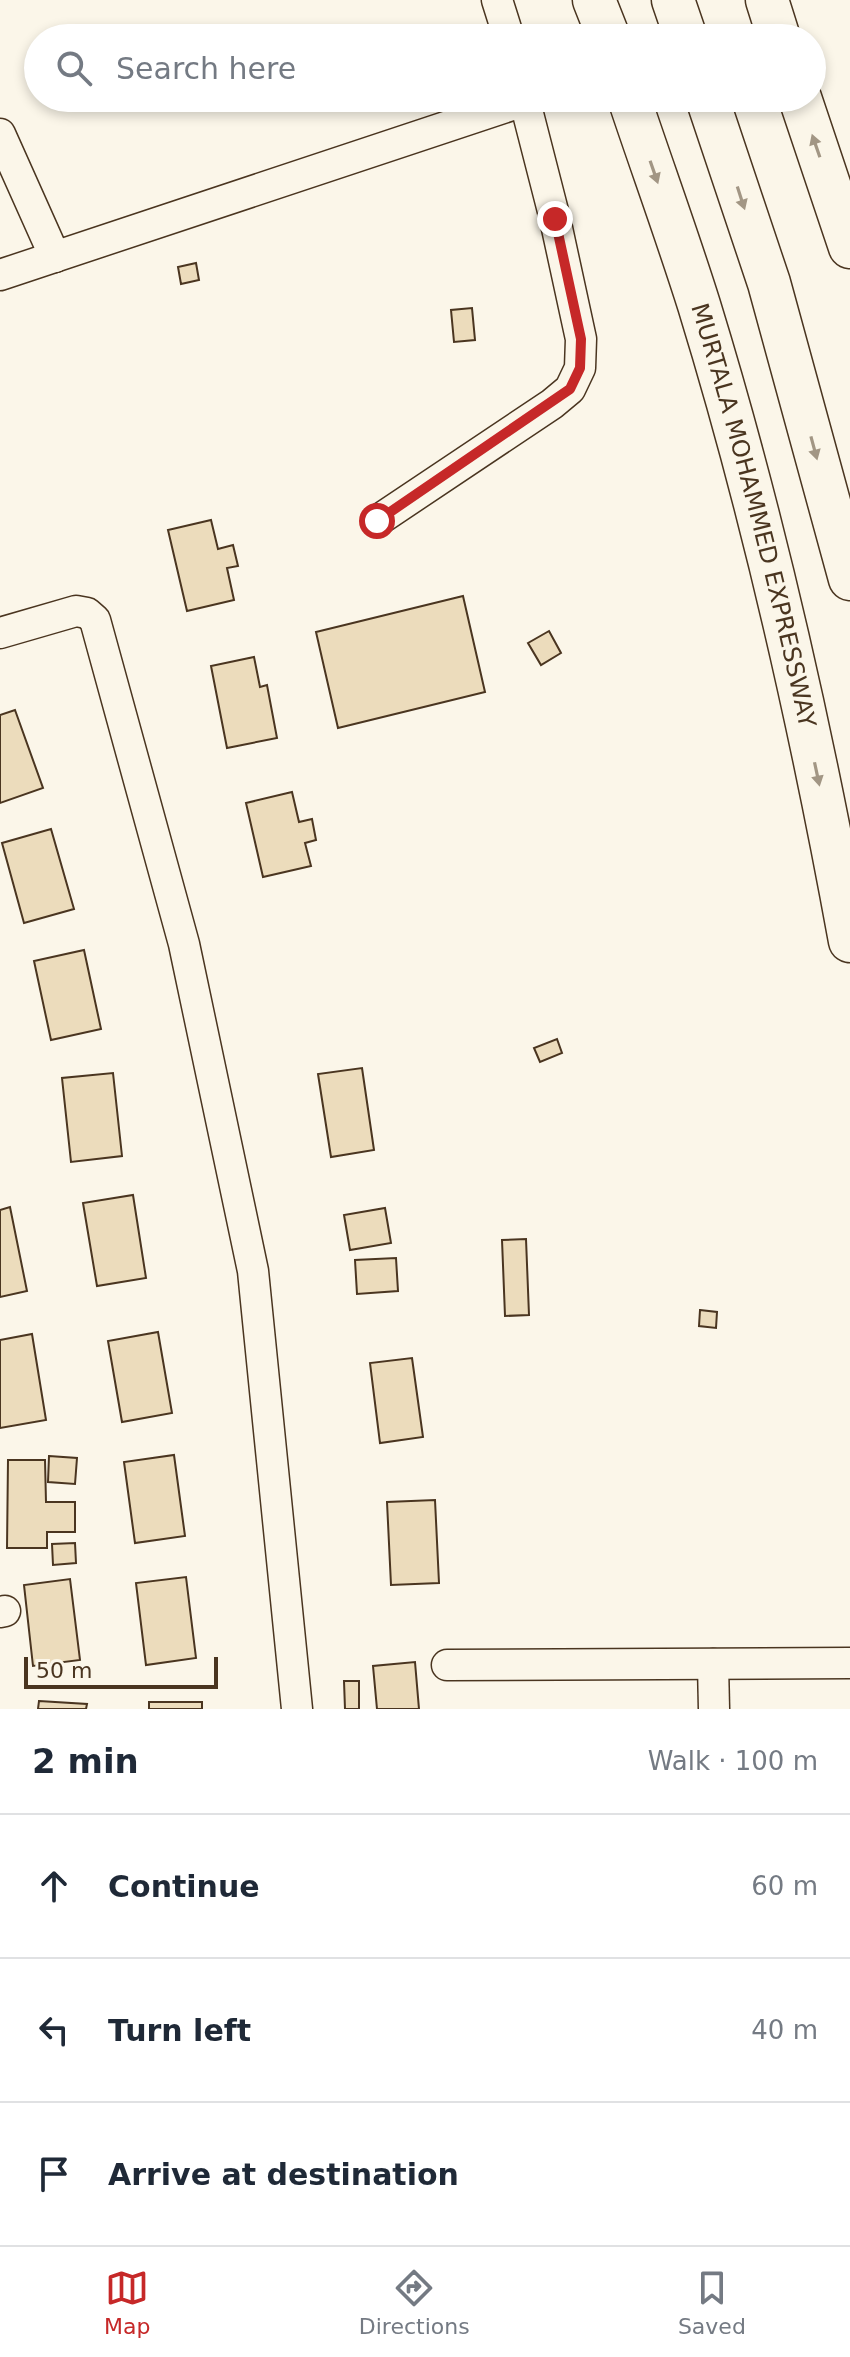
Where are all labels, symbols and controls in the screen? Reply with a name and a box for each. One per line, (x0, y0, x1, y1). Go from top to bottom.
search box (24, 24, 826, 112)
icon: search (52, 46, 96, 90)
text: Search here (116, 51, 296, 86)
one-way arrow (809, 134, 821, 158)
one-way arrow (648, 160, 660, 184)
one-way arrow (735, 187, 747, 211)
route end (537, 201, 573, 237)
street label: MURTALA MOHAMMED EXPRESSWAY (685, 300, 822, 731)
one-way arrow (809, 435, 821, 460)
route start (359, 503, 395, 539)
one-way arrow (811, 761, 824, 786)
scale bar (24, 1653, 218, 1689)
text: 50 m (36, 1658, 92, 1683)
text: 2 min (32, 1741, 139, 1781)
text: Walk · 100 m (648, 1746, 818, 1776)
icon: ahead (32, 1864, 76, 1908)
text: Continue (108, 1869, 260, 1904)
text: 60 m (751, 1871, 818, 1901)
icon: left (32, 2008, 76, 2052)
text: Turn left (108, 2013, 251, 2048)
text: 40 m (751, 2015, 818, 2045)
icon: arrive (32, 2152, 76, 2196)
text: Arrive at destination (108, 2157, 459, 2192)
tab: Map (104, 2266, 151, 2339)
tab: Directions (359, 2266, 470, 2339)
tab: Saved (678, 2266, 746, 2339)

